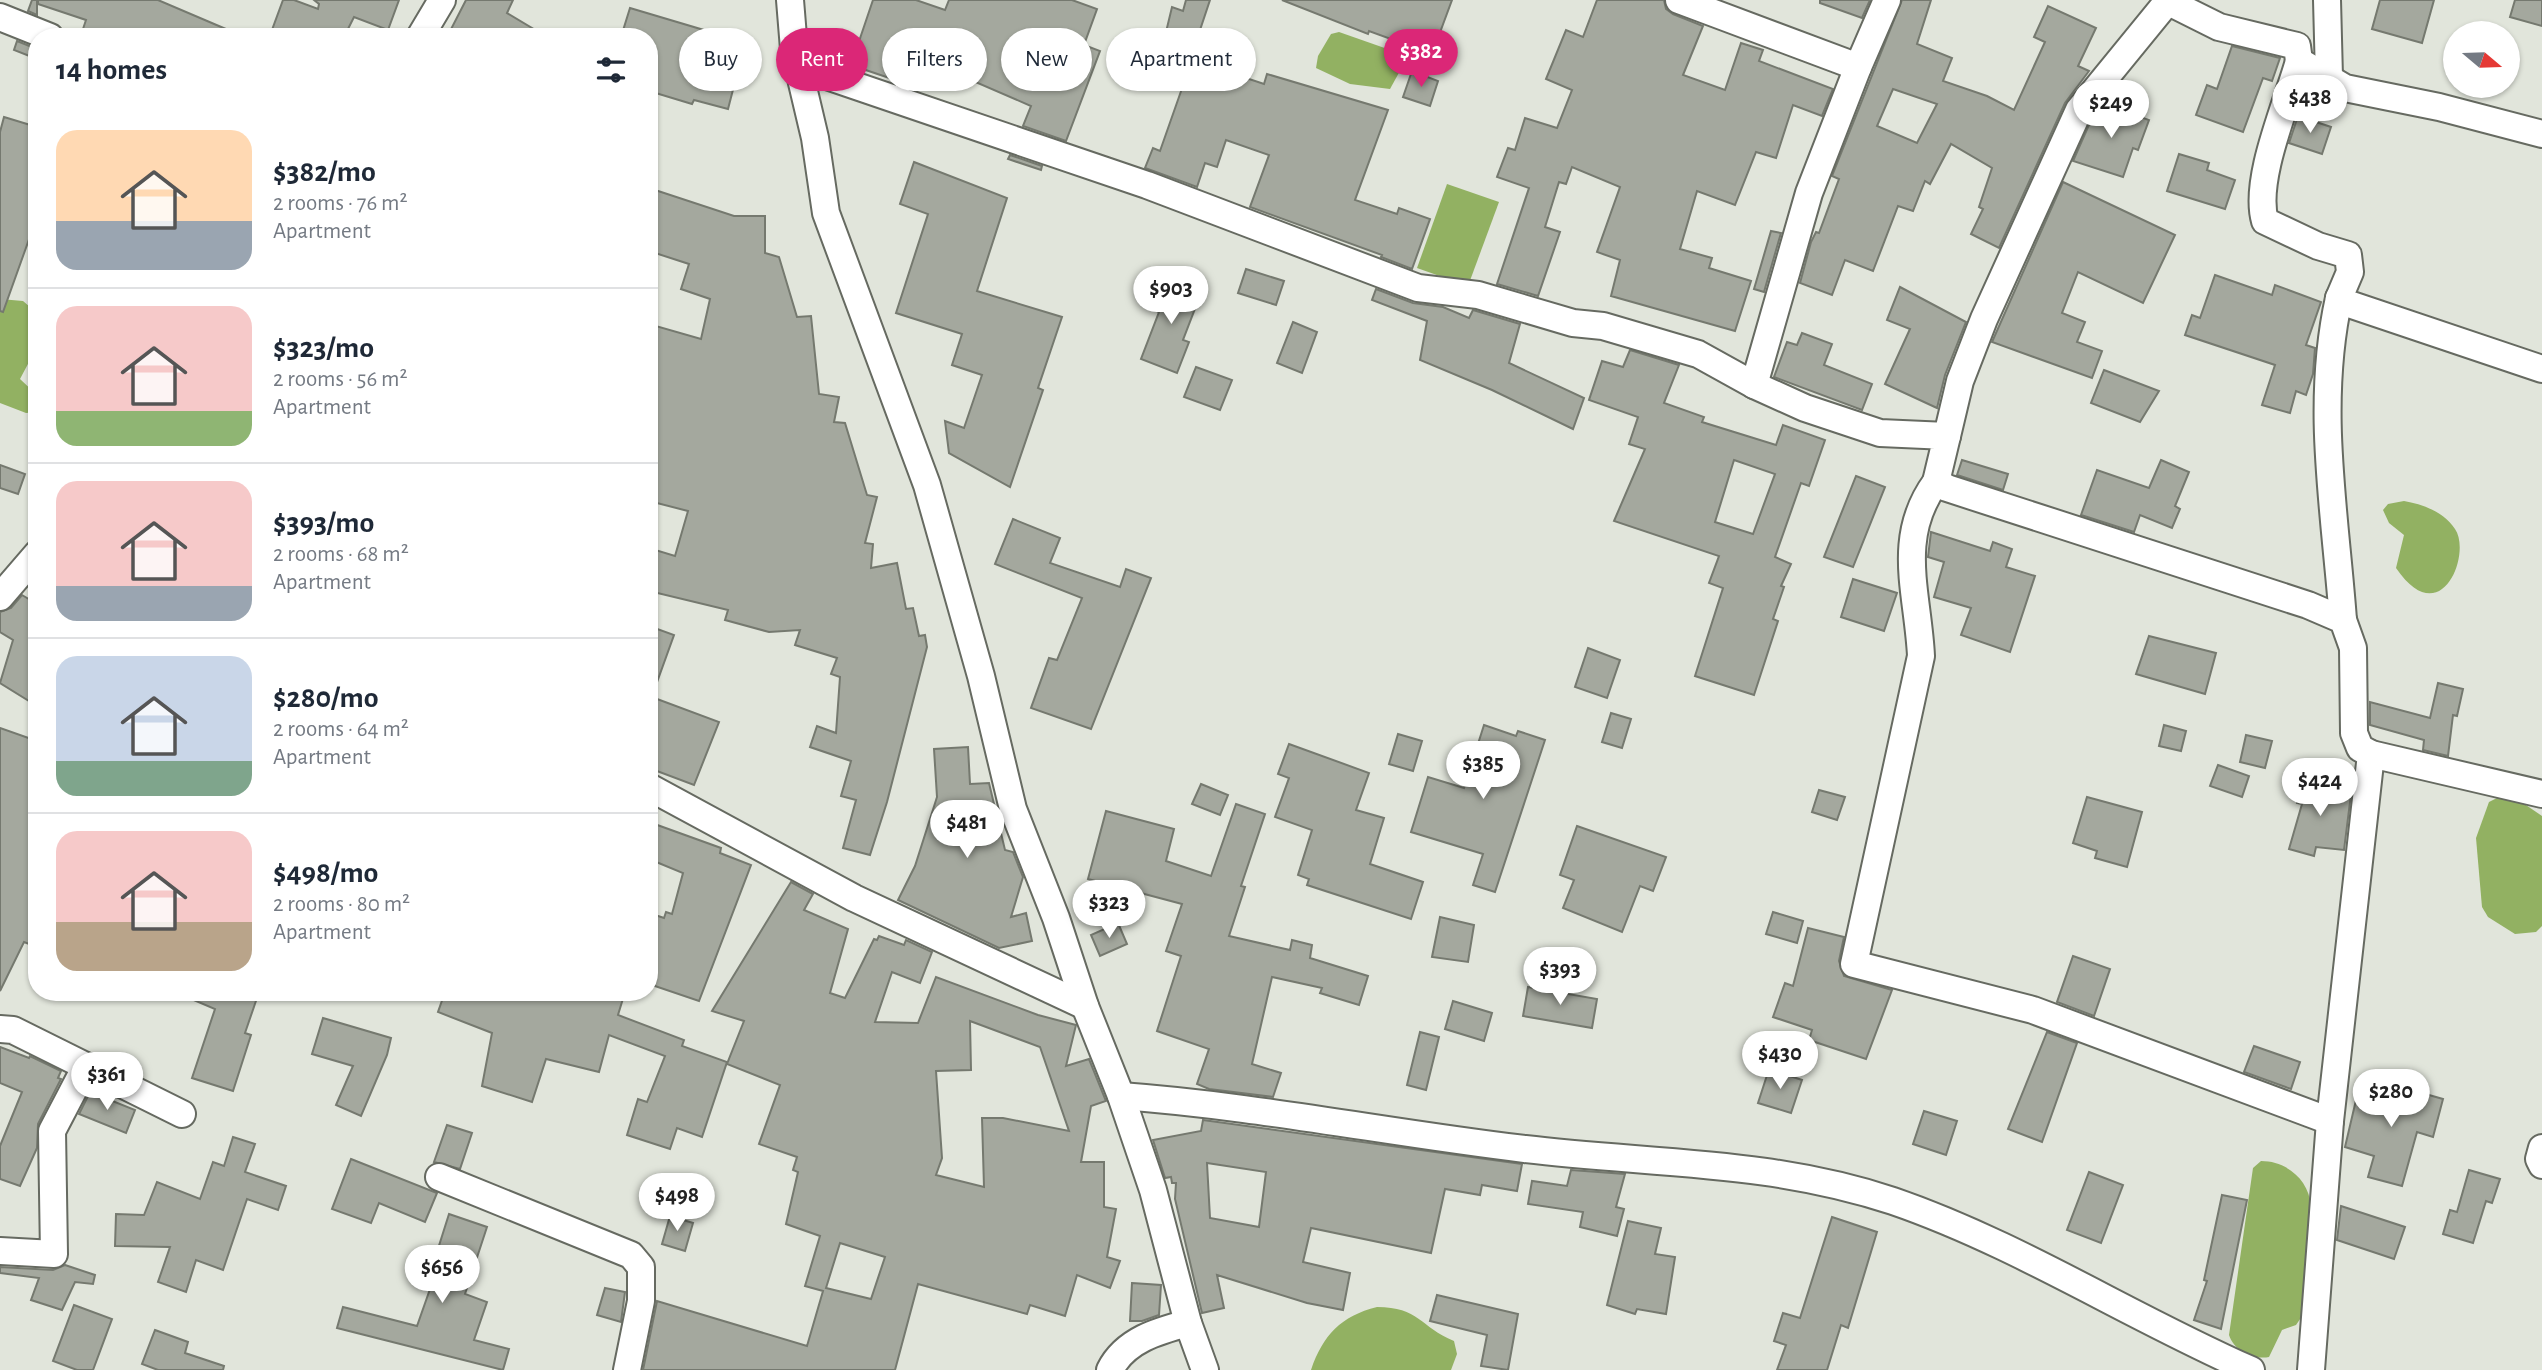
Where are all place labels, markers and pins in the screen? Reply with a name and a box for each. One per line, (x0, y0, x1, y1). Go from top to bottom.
pin: $382 (1380, 29, 1462, 89)
pin: $438 (2269, 76, 2351, 135)
pin: $249 (2070, 80, 2152, 140)
pin: $903 (1130, 266, 1212, 326)
pin: $385 (1442, 742, 1524, 801)
pin: $424 (2279, 758, 2361, 818)
pin: $481 (926, 800, 1008, 860)
pin: $323 (1068, 880, 1150, 940)
pin: $393 (1519, 948, 1601, 1007)
pin: $430 (1739, 1032, 1821, 1091)
pin: $361 (66, 1052, 148, 1112)
pin: $280 (2350, 1070, 2432, 1129)
pin: $498 (636, 1174, 718, 1233)
pin: $656 (401, 1246, 483, 1305)

